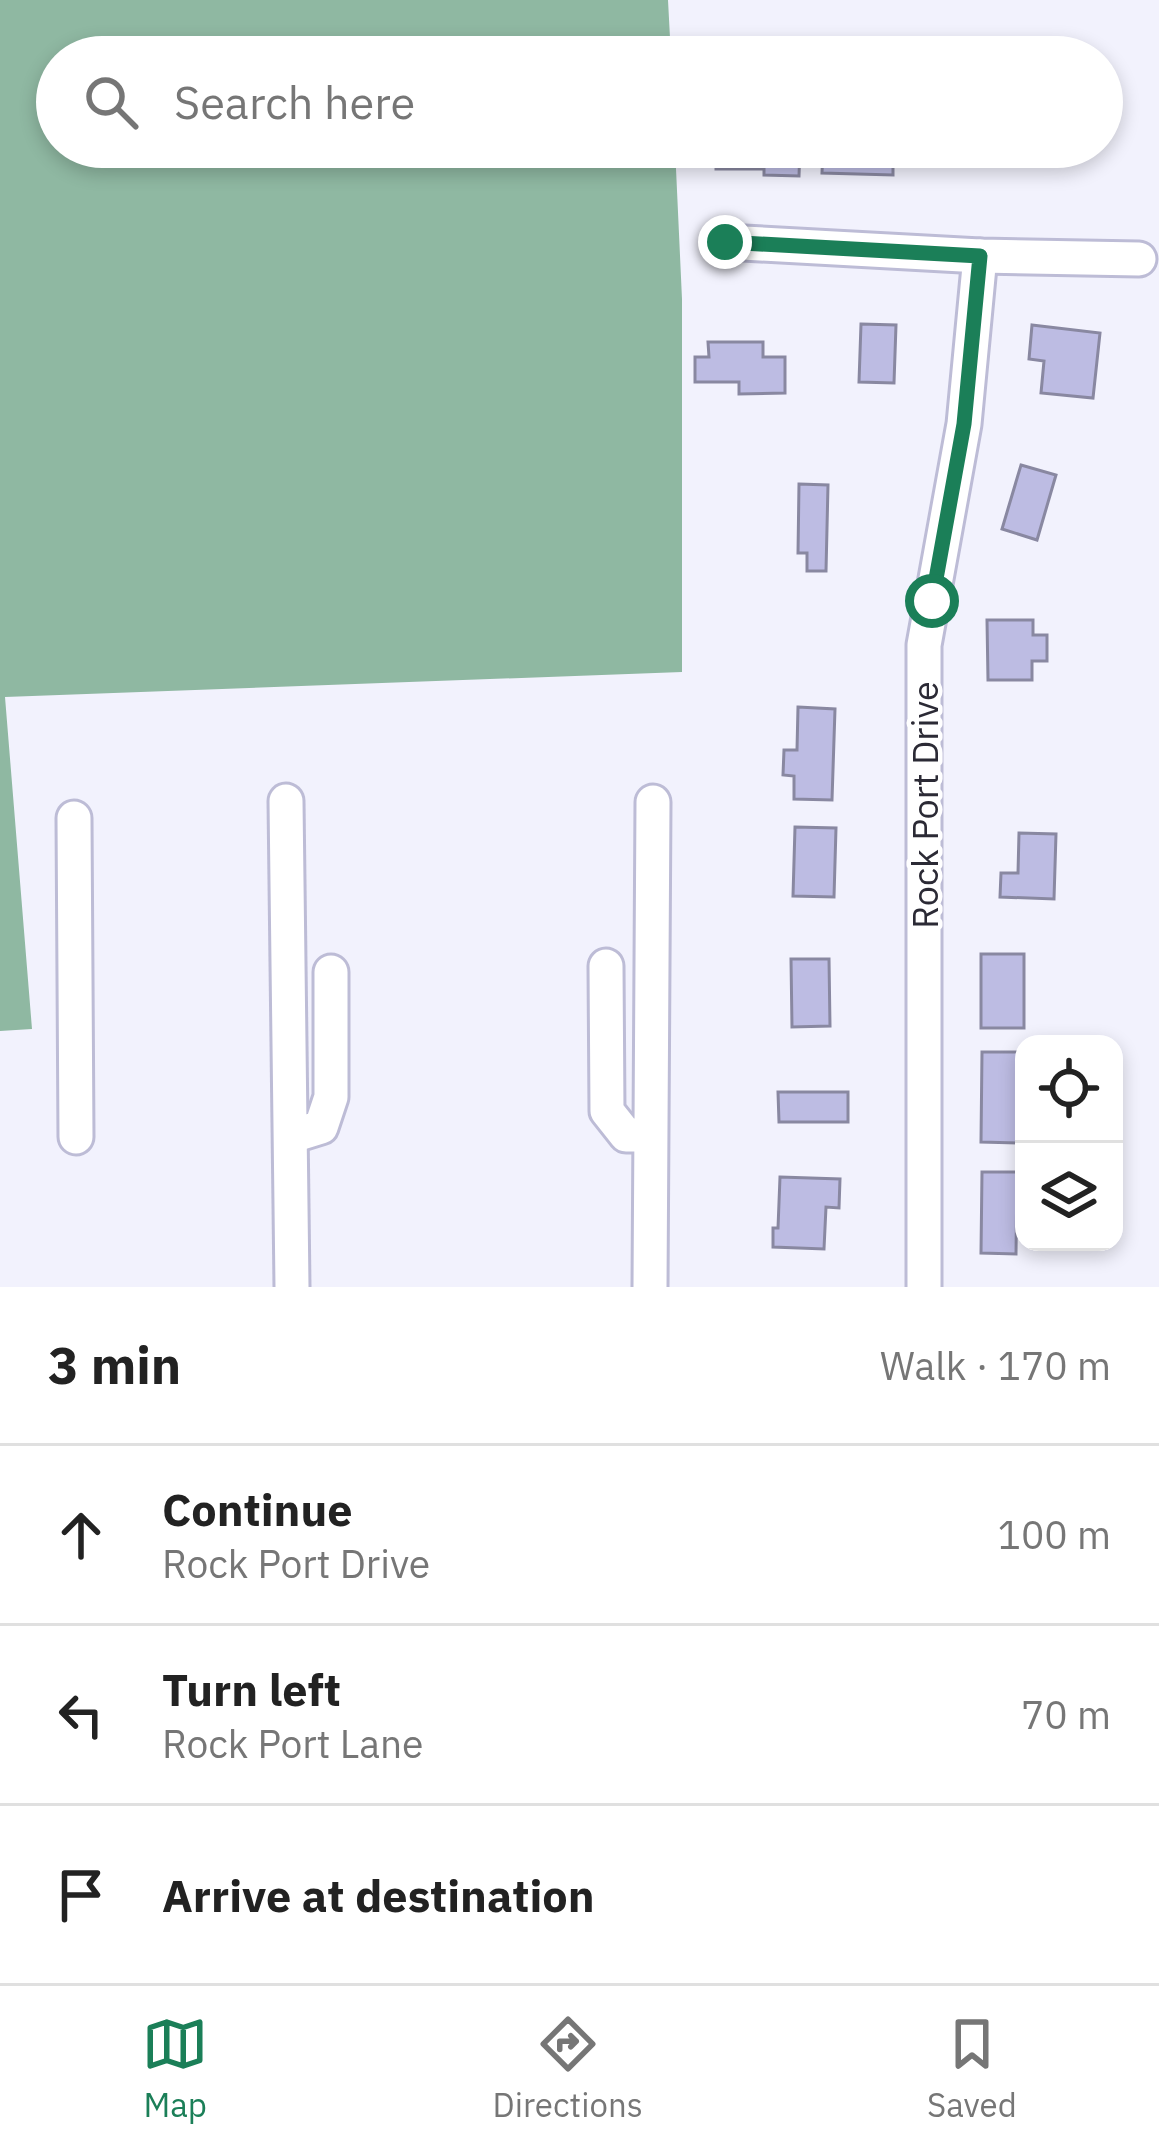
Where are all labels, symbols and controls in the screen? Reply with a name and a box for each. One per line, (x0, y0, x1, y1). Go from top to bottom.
search box (36, 36, 1123, 168)
icon: search (78, 69, 144, 135)
text: Search here (174, 73, 415, 131)
route end (698, 215, 752, 269)
route start (905, 574, 959, 628)
street label: Rock Port Drive (901, 681, 948, 929)
map controls (1015, 1035, 1123, 1251)
button: locate (1015, 1035, 1123, 1143)
button: layers (1015, 1143, 1123, 1251)
text: 3 min (48, 1332, 181, 1398)
text: Walk · 170 m (880, 1340, 1111, 1391)
text: Continue (162, 1480, 353, 1538)
icon: ahead (48, 1502, 114, 1568)
text: 100 m (998, 1509, 1111, 1560)
text: Rock Port Drive (162, 1538, 430, 1589)
text: Turn left (162, 1660, 341, 1718)
icon: left (48, 1682, 114, 1748)
text: 70 m (1021, 1689, 1111, 1740)
text: Rock Port Lane (162, 1718, 424, 1769)
icon: arrive (48, 1862, 114, 1928)
text: Arrive at destination (162, 1866, 595, 1924)
tab: Map (142, 2011, 208, 2126)
tab: Directions (493, 2011, 643, 2126)
tab: Saved (927, 2011, 1017, 2126)

